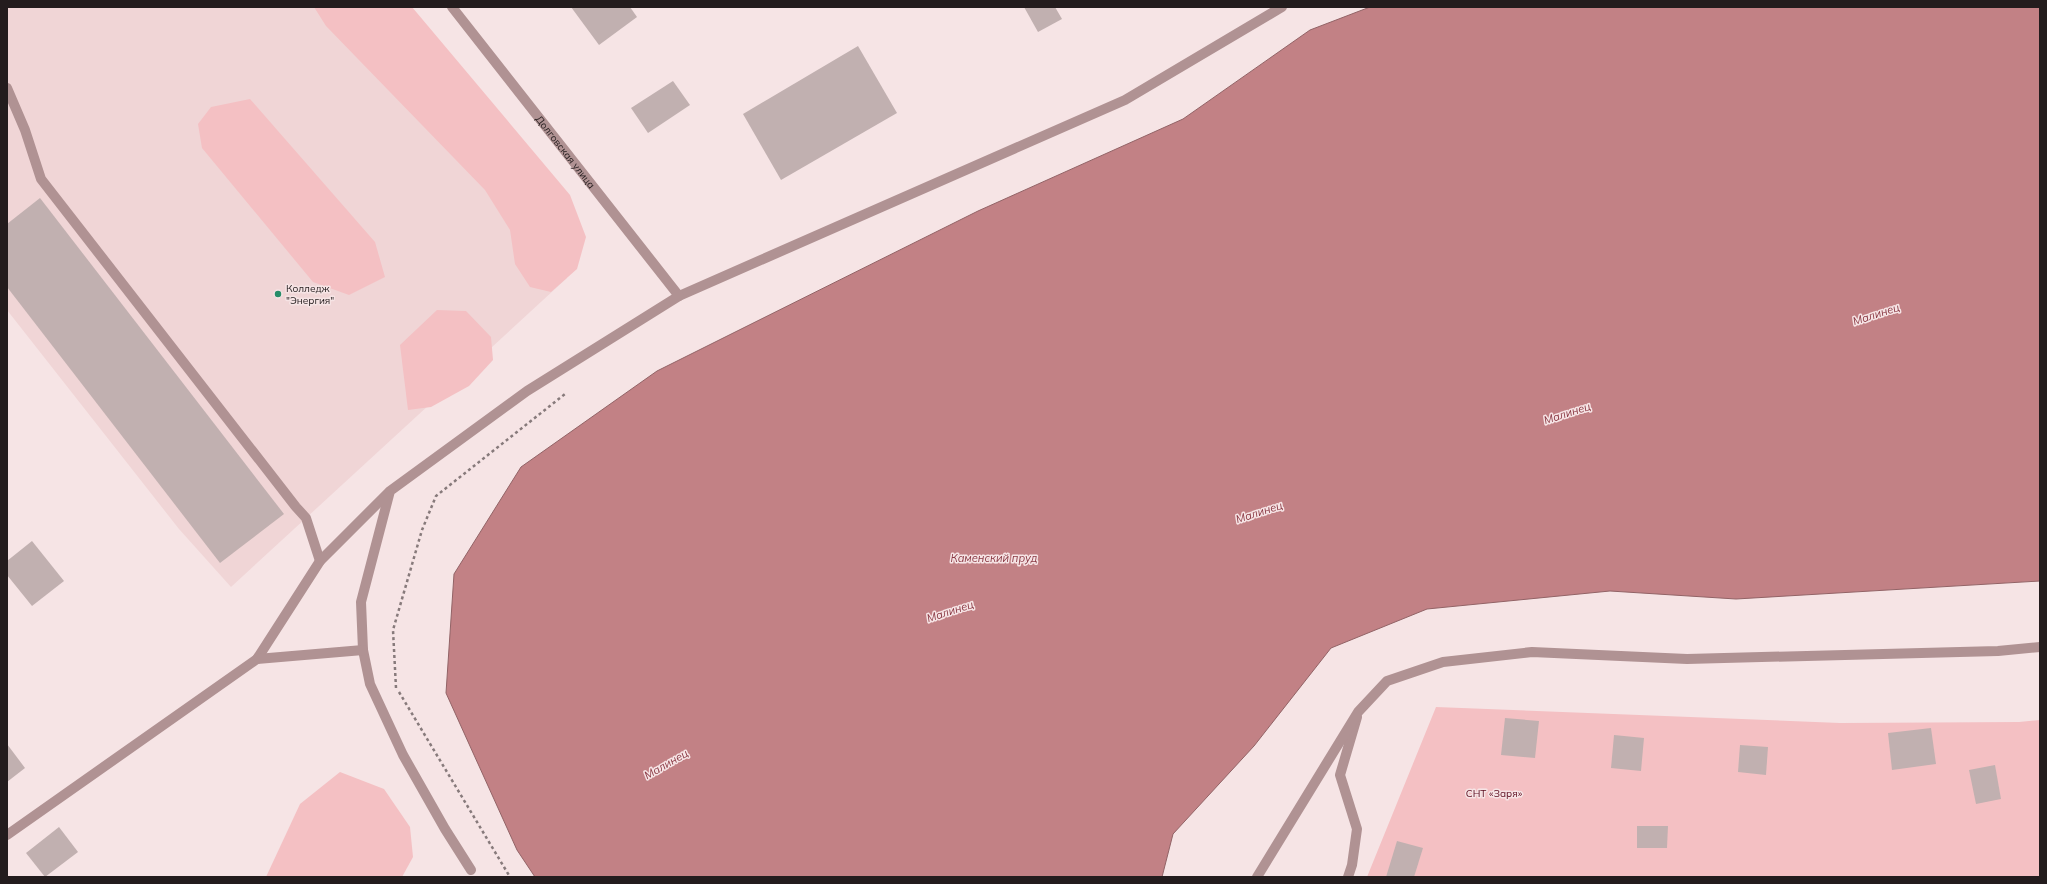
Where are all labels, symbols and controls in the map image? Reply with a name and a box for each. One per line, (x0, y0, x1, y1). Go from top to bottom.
street label: Долговская улица (533, 113, 598, 191)
place label: Колледж "Энергия" (286, 282, 334, 307)
marker: Колледж "Энергия" (273, 289, 283, 299)
water label: Малинец (1851, 300, 1902, 328)
water label: Малинец (1542, 399, 1593, 427)
water label: Малинец (1234, 498, 1285, 526)
water label: Каменский пруд (950, 551, 1038, 565)
water label: Малинец (925, 597, 976, 625)
water label: Малинец (641, 746, 691, 782)
park label: СНТ «Заря» (1466, 787, 1523, 800)

